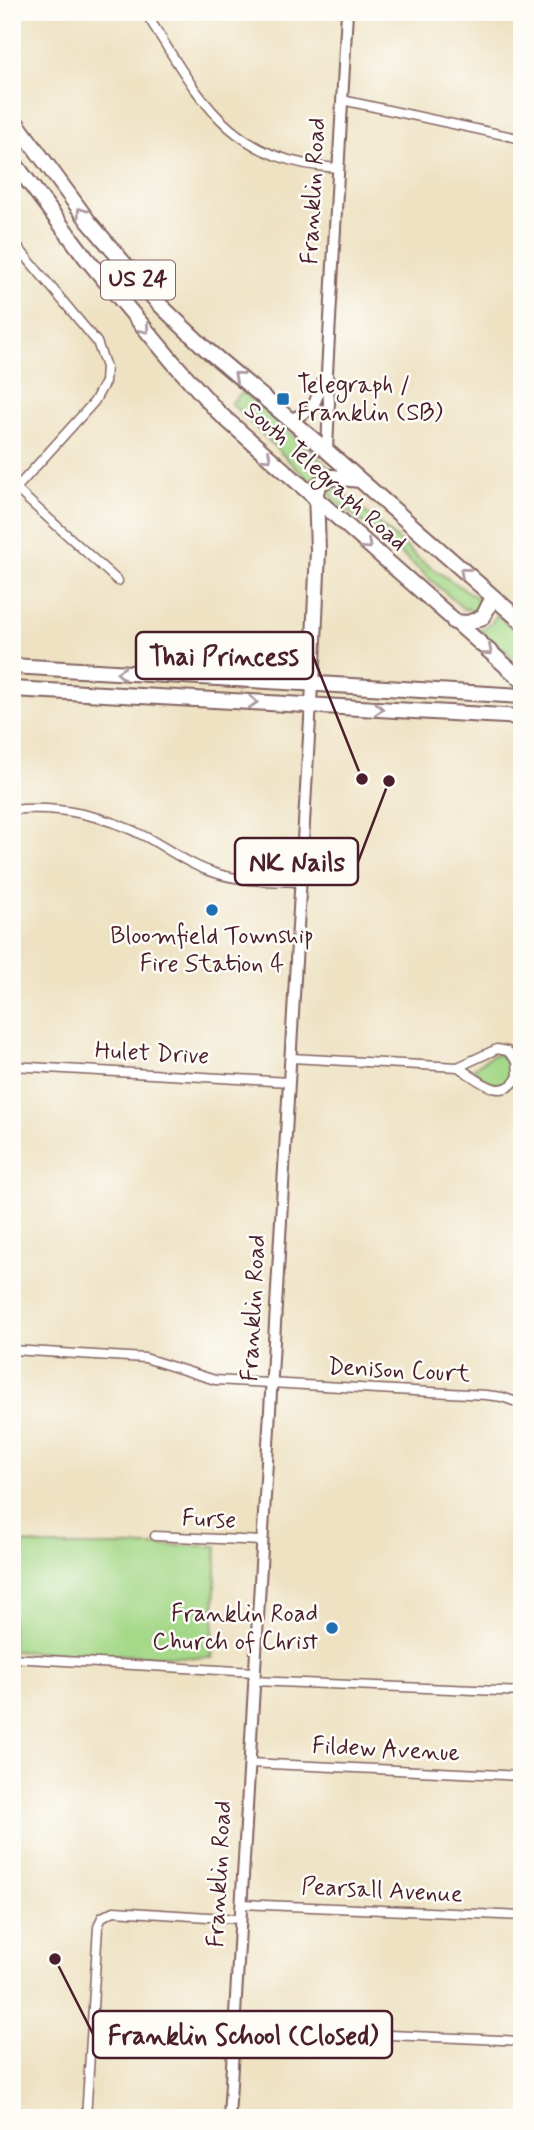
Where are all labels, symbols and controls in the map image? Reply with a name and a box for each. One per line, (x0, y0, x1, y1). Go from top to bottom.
street label: Franklin Road (295, 117, 333, 265)
one-way arrow (77, 207, 89, 219)
road number: US 24 (101, 260, 175, 300)
one-way arrow (137, 320, 149, 333)
place label: Telegraph / Franklin (SB) (297, 370, 443, 429)
one-way arrow (233, 372, 246, 384)
marker: Telegraph / Franklin (SB) (275, 391, 291, 407)
street label: South Telegraph Road (235, 395, 413, 560)
one-way arrow (259, 449, 272, 461)
one-way arrow (358, 537, 371, 549)
one-way arrow (459, 568, 472, 580)
callout: Thai Princess (136, 632, 313, 679)
text: Thai Princess (149, 641, 299, 675)
one-way arrow (480, 643, 493, 655)
one-way arrow (116, 666, 127, 681)
one-way arrow (248, 695, 259, 710)
one-way arrow (374, 702, 385, 717)
callout: NK Nails (235, 838, 358, 885)
text: NK Nails (249, 847, 345, 881)
marker: Bloomfield Township Fire Station 4 (204, 902, 220, 918)
place label: Bloomfield Township Fire Station 4 (110, 921, 314, 980)
street label: Hulet Drive (94, 1036, 210, 1072)
street label: Franklin Road (235, 1234, 273, 1382)
street label: Denison Court (327, 1352, 471, 1390)
street label: Furse (181, 1503, 237, 1537)
place label: Franklin Road Church of Christ (152, 1599, 318, 1658)
marker: Franklin Road Church of Christ (324, 1620, 340, 1636)
street label: Fildew Avenue (311, 1731, 461, 1769)
street label: Franklin Road (201, 1800, 239, 1948)
street label: Pearsall Avenue (301, 1871, 464, 1911)
callout: Franklin School (Closed) (93, 2011, 392, 2058)
text: Franklin School (Closed) (108, 2020, 379, 2054)

